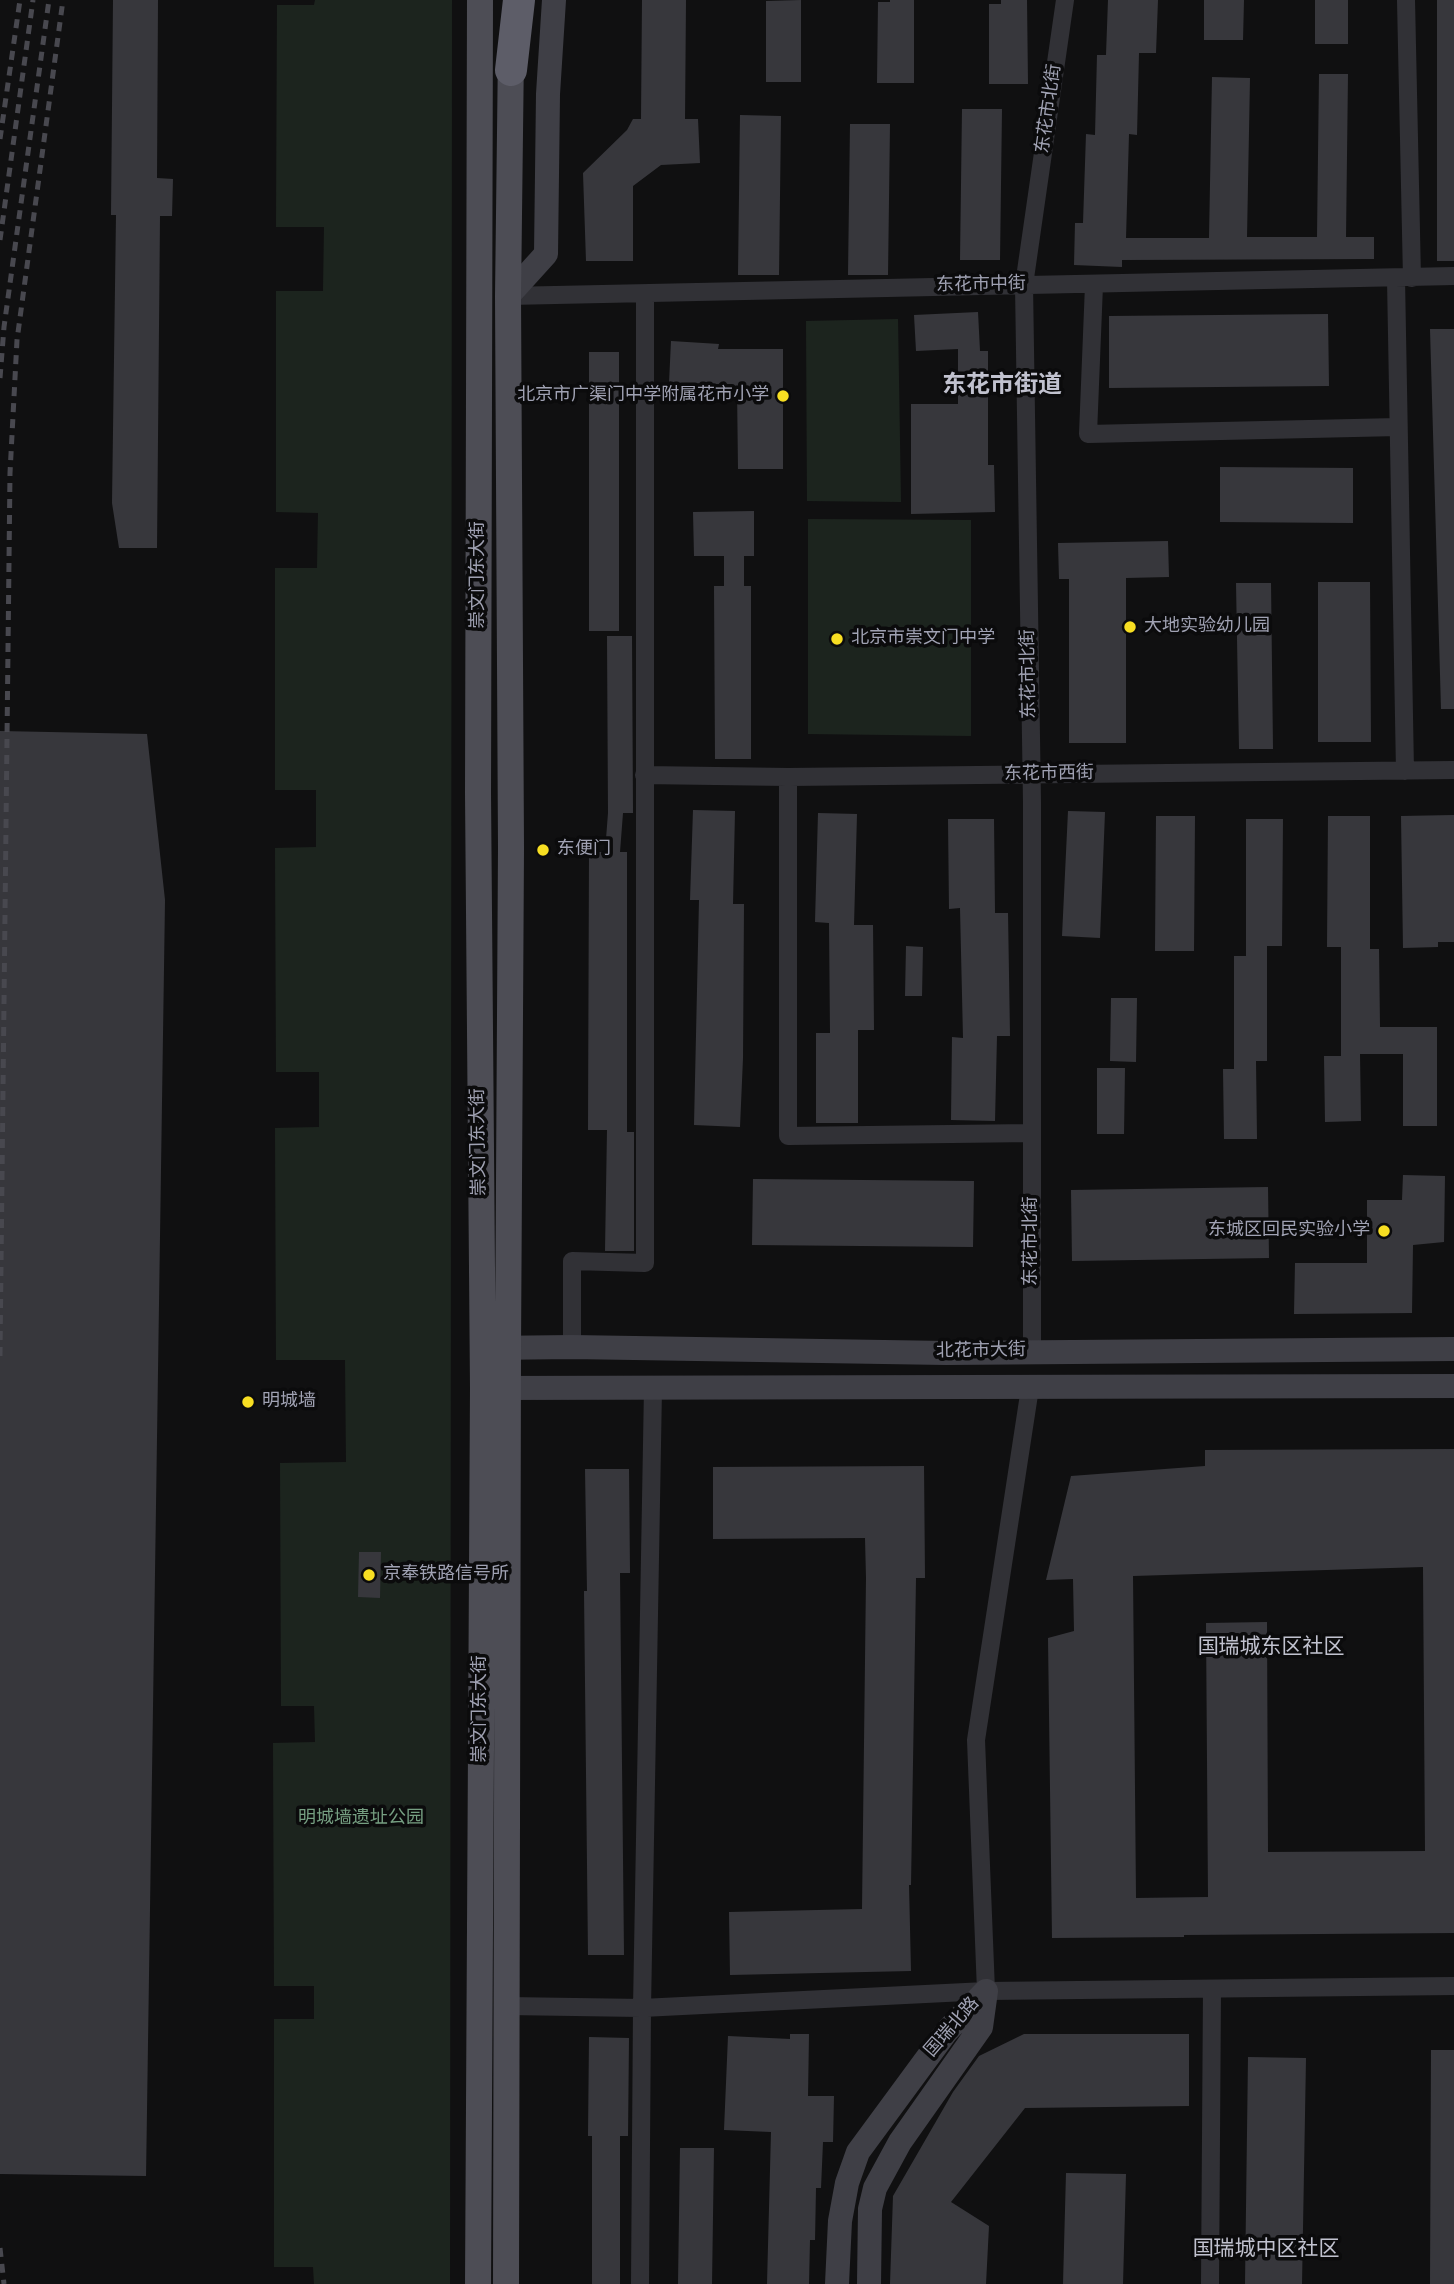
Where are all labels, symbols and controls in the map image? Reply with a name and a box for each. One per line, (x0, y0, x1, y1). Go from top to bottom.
street label: 东花市北街 (1033, 63, 1067, 155)
street label: 东花市中街 (936, 274, 1026, 298)
district label: 东花市街道 (942, 373, 1062, 401)
place label: 北京市广渠门中学附属花市小学 (517, 385, 769, 407)
marker: 北京市广渠门中学附属花市小学 (775, 388, 791, 404)
street label: 崇文门东大街 (468, 521, 490, 629)
place label: 大地实验幼儿园 (1144, 616, 1270, 638)
marker: 大地实验幼儿园 (1122, 619, 1138, 635)
place label: 北京市崇文门中学 (851, 628, 995, 650)
street label: 东花市北街 (1018, 629, 1042, 719)
marker: 北京市崇文门中学 (829, 631, 845, 647)
street label: 东花市西街 (1004, 763, 1094, 787)
place label: 东便门 (557, 839, 611, 861)
marker: 东便门 (535, 842, 551, 858)
street label: 崇文门东大街 (468, 1088, 492, 1196)
street label: 东花市北街 (1021, 1196, 1043, 1286)
place label: 东城区回民实验小学 (1208, 1220, 1370, 1242)
marker: 东城区回民实验小学 (1376, 1223, 1392, 1239)
street label: 北花市大街 (936, 1340, 1026, 1364)
place label: 明城墙 (262, 1391, 316, 1413)
marker: 明城墙 (240, 1394, 256, 1410)
place label: 京奉铁路信号所 (383, 1564, 509, 1586)
marker: 京奉铁路信号所 (361, 1567, 377, 1583)
district label: 国瑞城东区社区 (1198, 1636, 1344, 1662)
street label: 崇文门东大街 (470, 1655, 492, 1763)
park label: 明城墙遗址公园 (298, 1808, 424, 1830)
street label: 国瑞北路 (921, 1994, 985, 2062)
district label: 国瑞城中区社区 (1193, 2238, 1339, 2264)

